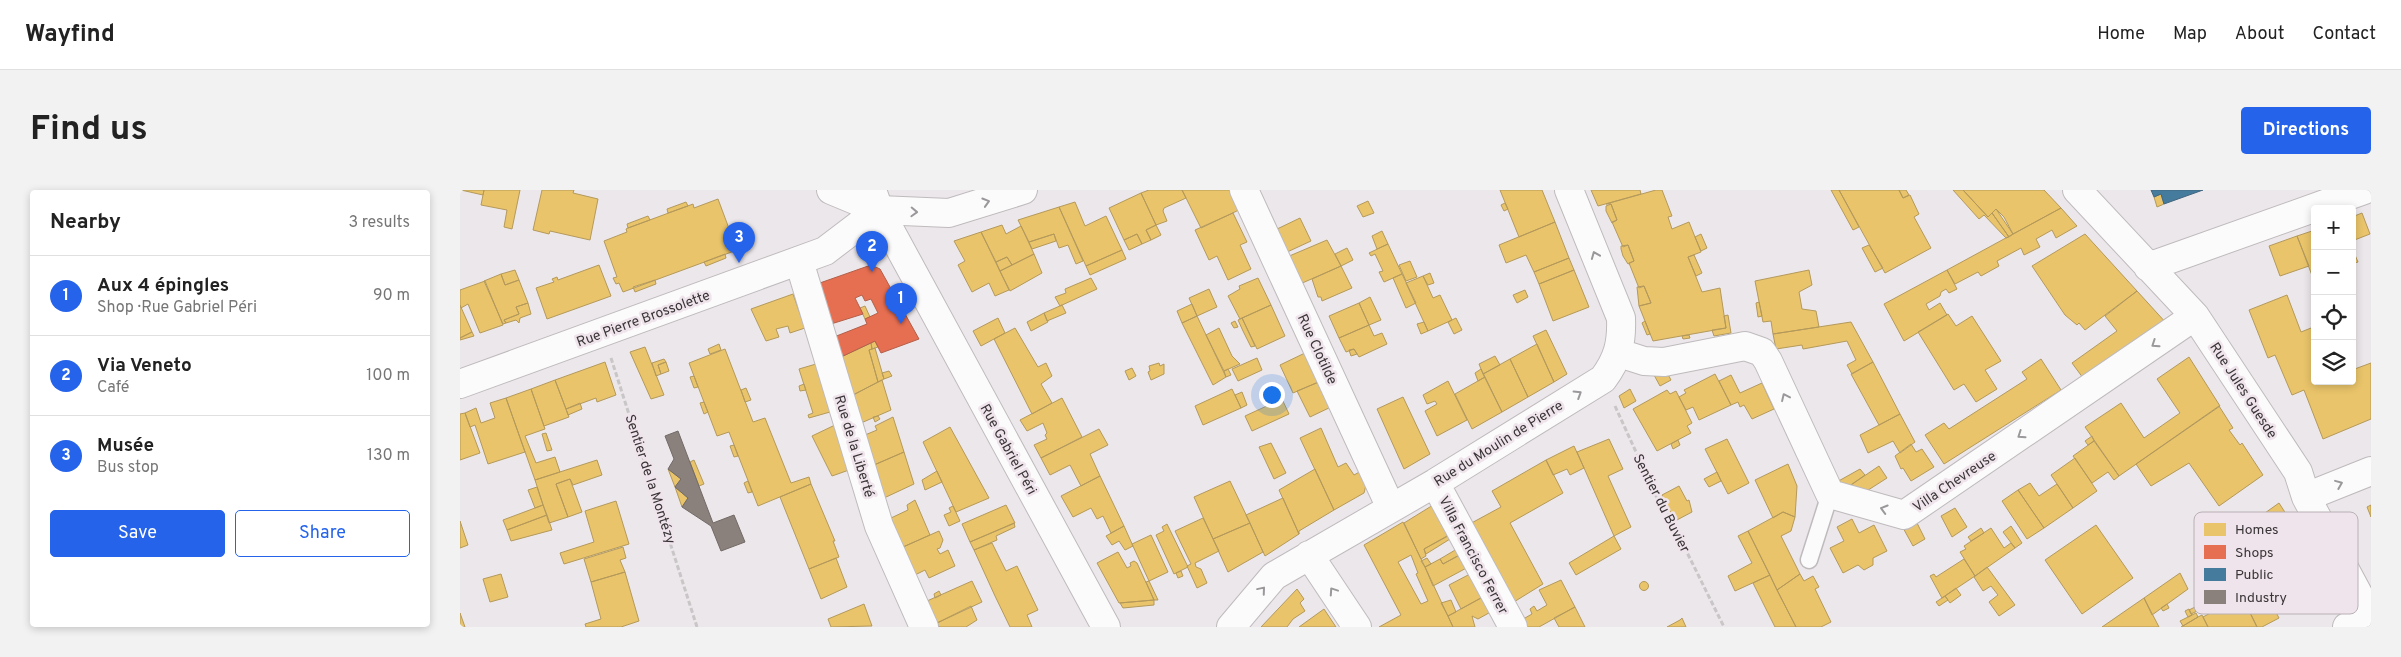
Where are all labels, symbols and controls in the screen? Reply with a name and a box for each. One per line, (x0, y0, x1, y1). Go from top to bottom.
text: Wayfind (25, 20, 115, 50)
text: Home (2097, 23, 2145, 46)
text: Map (2173, 23, 2207, 46)
text: About (2235, 23, 2284, 46)
text: Contact (2312, 23, 2376, 46)
button: Directions (2241, 107, 2371, 154)
text: Find us (30, 108, 148, 152)
one-way arrow (981, 197, 990, 207)
map controls (2311, 205, 2356, 385)
button: + (2311, 205, 2356, 250)
one-way arrow (910, 206, 918, 217)
text: Nearby (50, 209, 121, 236)
text: 3 results (348, 213, 410, 233)
pin: 3 (723, 222, 755, 263)
pin: 2 (856, 231, 888, 272)
button: − (2311, 250, 2356, 295)
one-way arrow (1591, 251, 1602, 260)
text: Aux 4 épingles (97, 274, 229, 298)
pin: 1 (885, 283, 917, 324)
text: 1 (63, 286, 69, 306)
text: 90 m (373, 286, 410, 306)
street label: Rue Pierre Brossolette (575, 287, 713, 351)
button: locate (2311, 295, 2356, 340)
text: Shop · Rue Gabriel Péri (97, 298, 257, 318)
street label: Rue Clotilde (1293, 312, 1340, 388)
one-way arrow (2151, 338, 2161, 347)
street label: Rue Jules Guesde (2205, 340, 2280, 442)
button: layers (2311, 340, 2356, 385)
text: Via Veneto (97, 354, 192, 378)
text: 2 (61, 366, 71, 386)
text: 100 m (366, 366, 410, 386)
text: Café (97, 378, 129, 398)
your location (1259, 382, 1285, 408)
one-way arrow (1573, 391, 1582, 400)
street label: Rue de la Liberté (830, 393, 877, 500)
one-way arrow (1780, 393, 1791, 402)
street label: Rue du Moulin de Pierre (1431, 398, 1566, 491)
street label: Rue Gabriel Péri (976, 401, 1040, 498)
street label: Sentier de la Montézy (621, 413, 679, 546)
one-way arrow (2017, 429, 2027, 438)
text: Musée (97, 434, 154, 458)
text: 3 (61, 446, 71, 466)
text: 130 m (367, 446, 410, 466)
street label: Villa Chevreuse (1910, 448, 2000, 516)
street label: Sentier du Buvier (1628, 451, 1693, 556)
text: Bus stop (97, 458, 159, 478)
one-way arrow (2334, 480, 2343, 491)
street label: Villa Francisco Ferrer (1434, 494, 1511, 618)
one-way arrow (1880, 504, 1888, 514)
button: Save (50, 510, 225, 557)
button: Share (235, 510, 410, 557)
legend (2194, 512, 2358, 614)
text: Homes (2235, 522, 2279, 539)
text: Shops (2235, 545, 2274, 562)
text: Public (2235, 567, 2274, 584)
one-way arrow (1257, 586, 1266, 595)
one-way arrow (1330, 587, 1339, 597)
text: Industry (2235, 590, 2287, 607)

